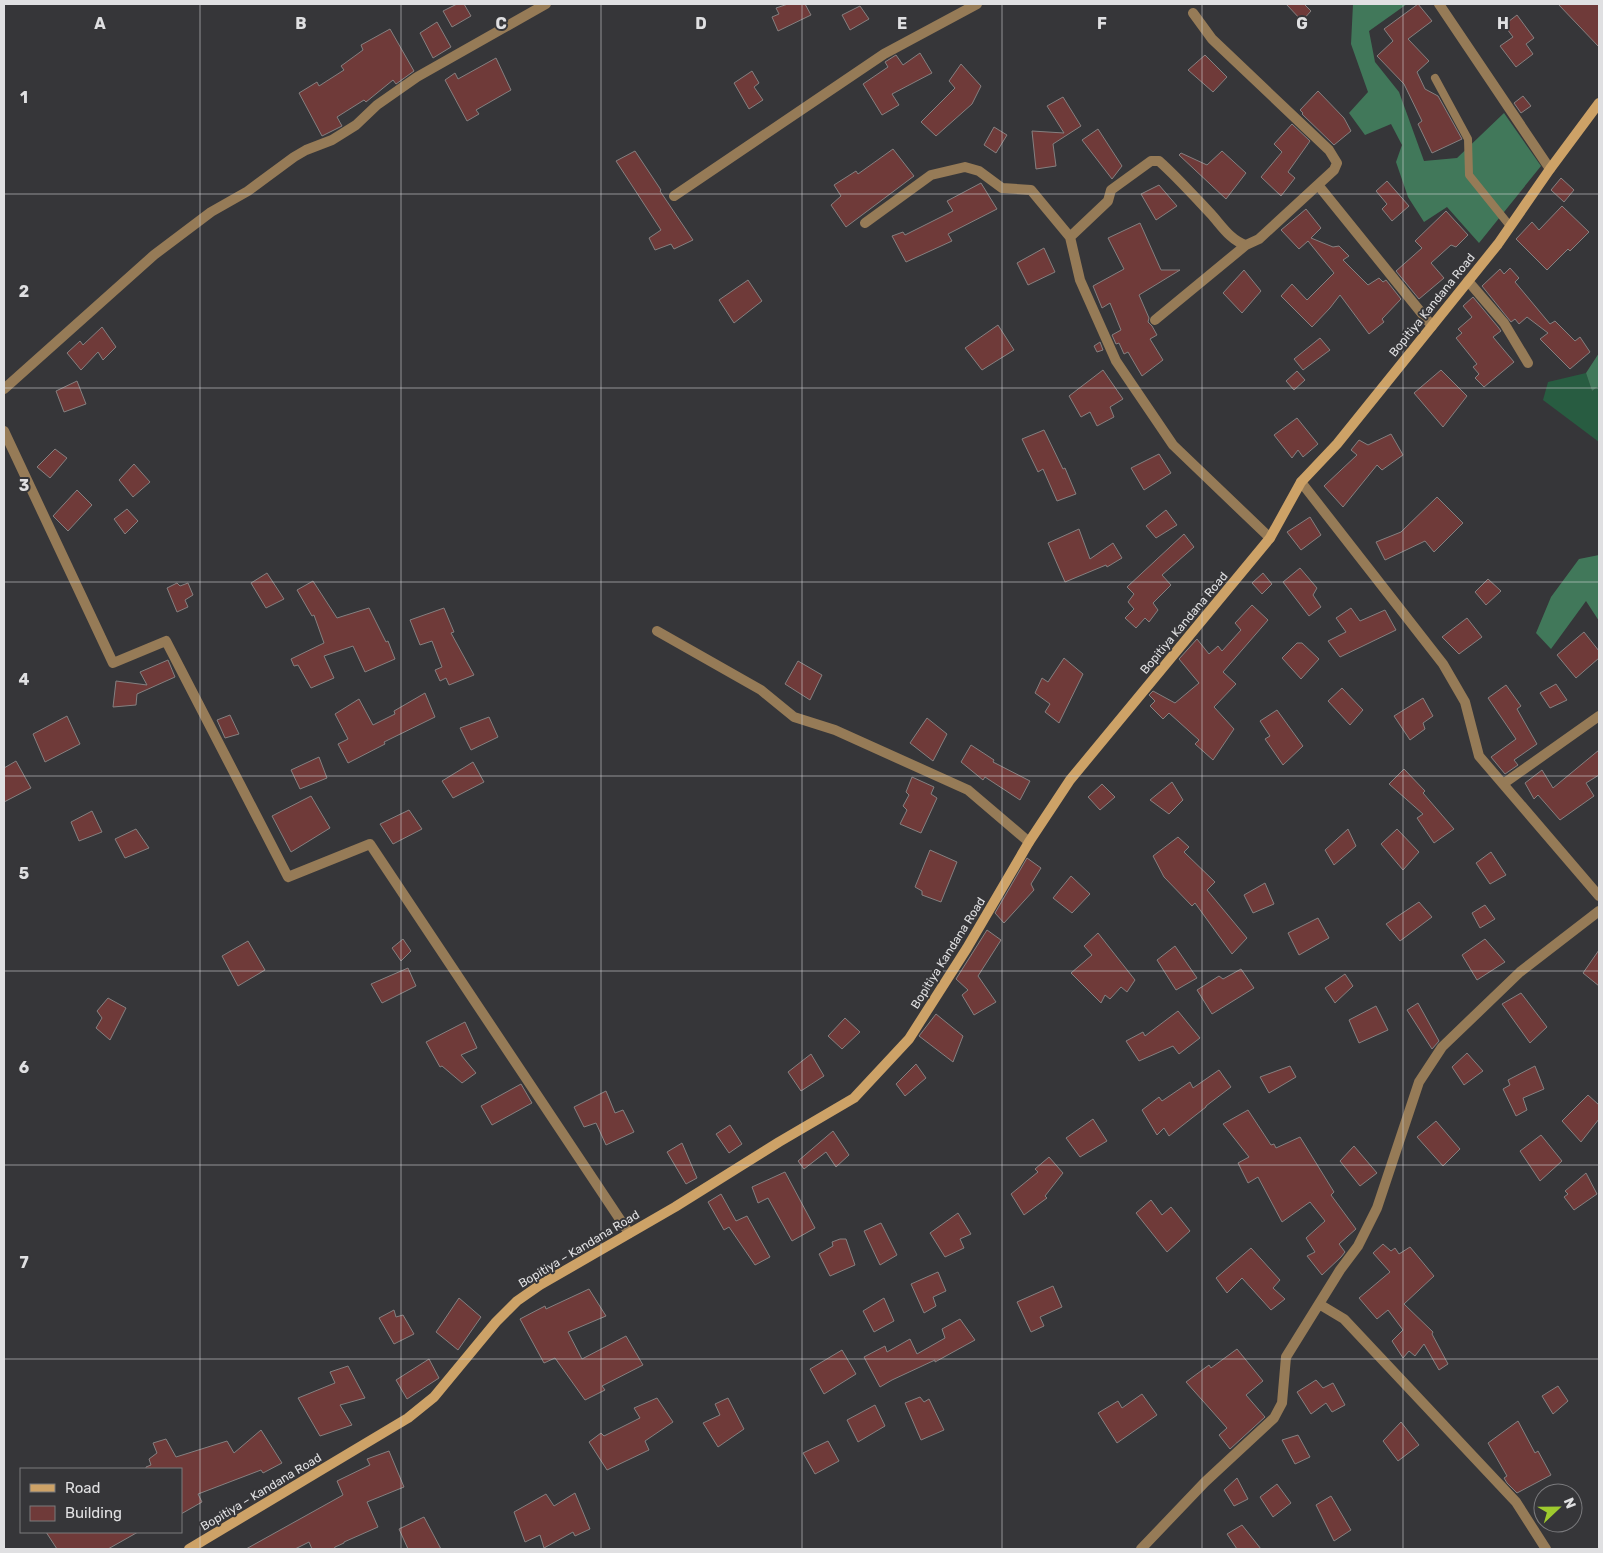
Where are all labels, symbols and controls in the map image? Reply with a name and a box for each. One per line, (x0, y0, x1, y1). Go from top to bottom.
text: A (94, 14, 106, 33)
text: B (295, 14, 307, 33)
text: C (495, 14, 507, 33)
text: D (695, 14, 707, 33)
text: E (897, 14, 907, 33)
text: F (1097, 14, 1107, 33)
text: G (1296, 14, 1308, 33)
text: H (1497, 14, 1509, 33)
text: 1 (20, 88, 28, 107)
street label: Bopitiya Kandana Road (1386, 251, 1478, 359)
text: 2 (19, 282, 29, 301)
text: 3 (19, 476, 29, 495)
street label: Bopitiya Kandana Road (1137, 569, 1231, 677)
text: 4 (19, 670, 30, 689)
text: 5 (19, 864, 29, 883)
street label: Bopitiya Kandana Road (908, 895, 988, 1011)
text: 6 (19, 1058, 29, 1077)
street label: Bopitiya – Kandana Road (516, 1207, 642, 1291)
text: 7 (19, 1253, 29, 1272)
street label: Bopitiya – Kandana Road (198, 1450, 324, 1534)
legend (20, 1468, 182, 1533)
text: Road (65, 1479, 101, 1497)
north arrow (1533, 1483, 1583, 1533)
text: N (1560, 1495, 1579, 1511)
text: Building (65, 1504, 122, 1522)

